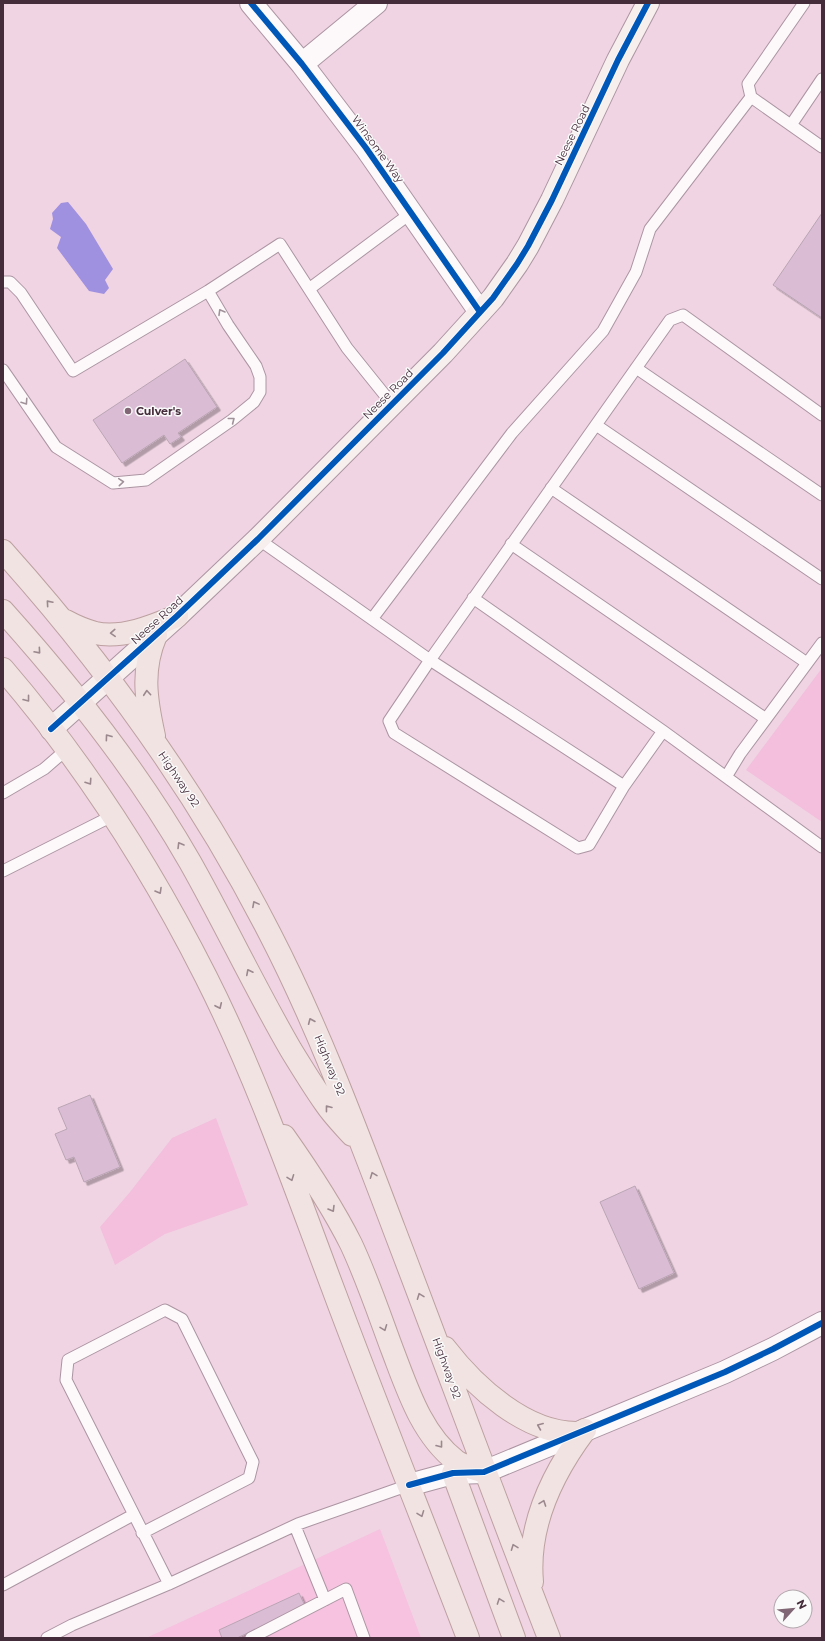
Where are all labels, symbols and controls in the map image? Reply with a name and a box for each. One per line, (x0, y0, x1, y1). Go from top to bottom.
street label: Neese Road (551, 102, 593, 168)
street label: Winsome Way (349, 113, 407, 185)
one-way arrow (219, 309, 226, 316)
street label: Neese Road (360, 366, 416, 422)
one-way arrow (20, 398, 27, 405)
place label: Culver's (136, 404, 181, 418)
marker: Culver's (123, 406, 133, 416)
one-way arrow (228, 417, 235, 424)
one-way arrow (118, 478, 124, 487)
street label: Neese Road (128, 593, 186, 647)
one-way arrow (47, 601, 54, 608)
one-way arrow (110, 629, 116, 638)
one-way arrow (33, 646, 40, 654)
one-way arrow (142, 690, 151, 696)
one-way arrow (23, 694, 30, 701)
one-way arrow (105, 734, 113, 741)
street label: Highway 92 (155, 748, 203, 810)
one-way arrow (84, 778, 91, 785)
one-way arrow (177, 842, 184, 849)
one-way arrow (154, 887, 162, 894)
one-way arrow (252, 901, 259, 908)
one-way arrow (246, 968, 253, 976)
one-way arrow (214, 1002, 222, 1009)
one-way arrow (308, 1018, 316, 1025)
street label: Highway 92 (311, 1033, 349, 1097)
one-way arrow (326, 1105, 333, 1112)
one-way arrow (369, 1171, 377, 1178)
one-way arrow (287, 1174, 295, 1181)
one-way arrow (327, 1205, 334, 1212)
one-way arrow (416, 1293, 424, 1300)
one-way arrow (380, 1324, 388, 1331)
street label: Highway 92 (429, 1335, 465, 1401)
one-way arrow (536, 1422, 543, 1430)
one-way arrow (435, 1440, 442, 1447)
one-way arrow (539, 1500, 547, 1507)
one-way arrow (416, 1511, 424, 1518)
one-way arrow (510, 1544, 518, 1551)
north arrow (773, 1589, 813, 1629)
text: N (794, 1597, 810, 1612)
one-way arrow (497, 1598, 505, 1605)

